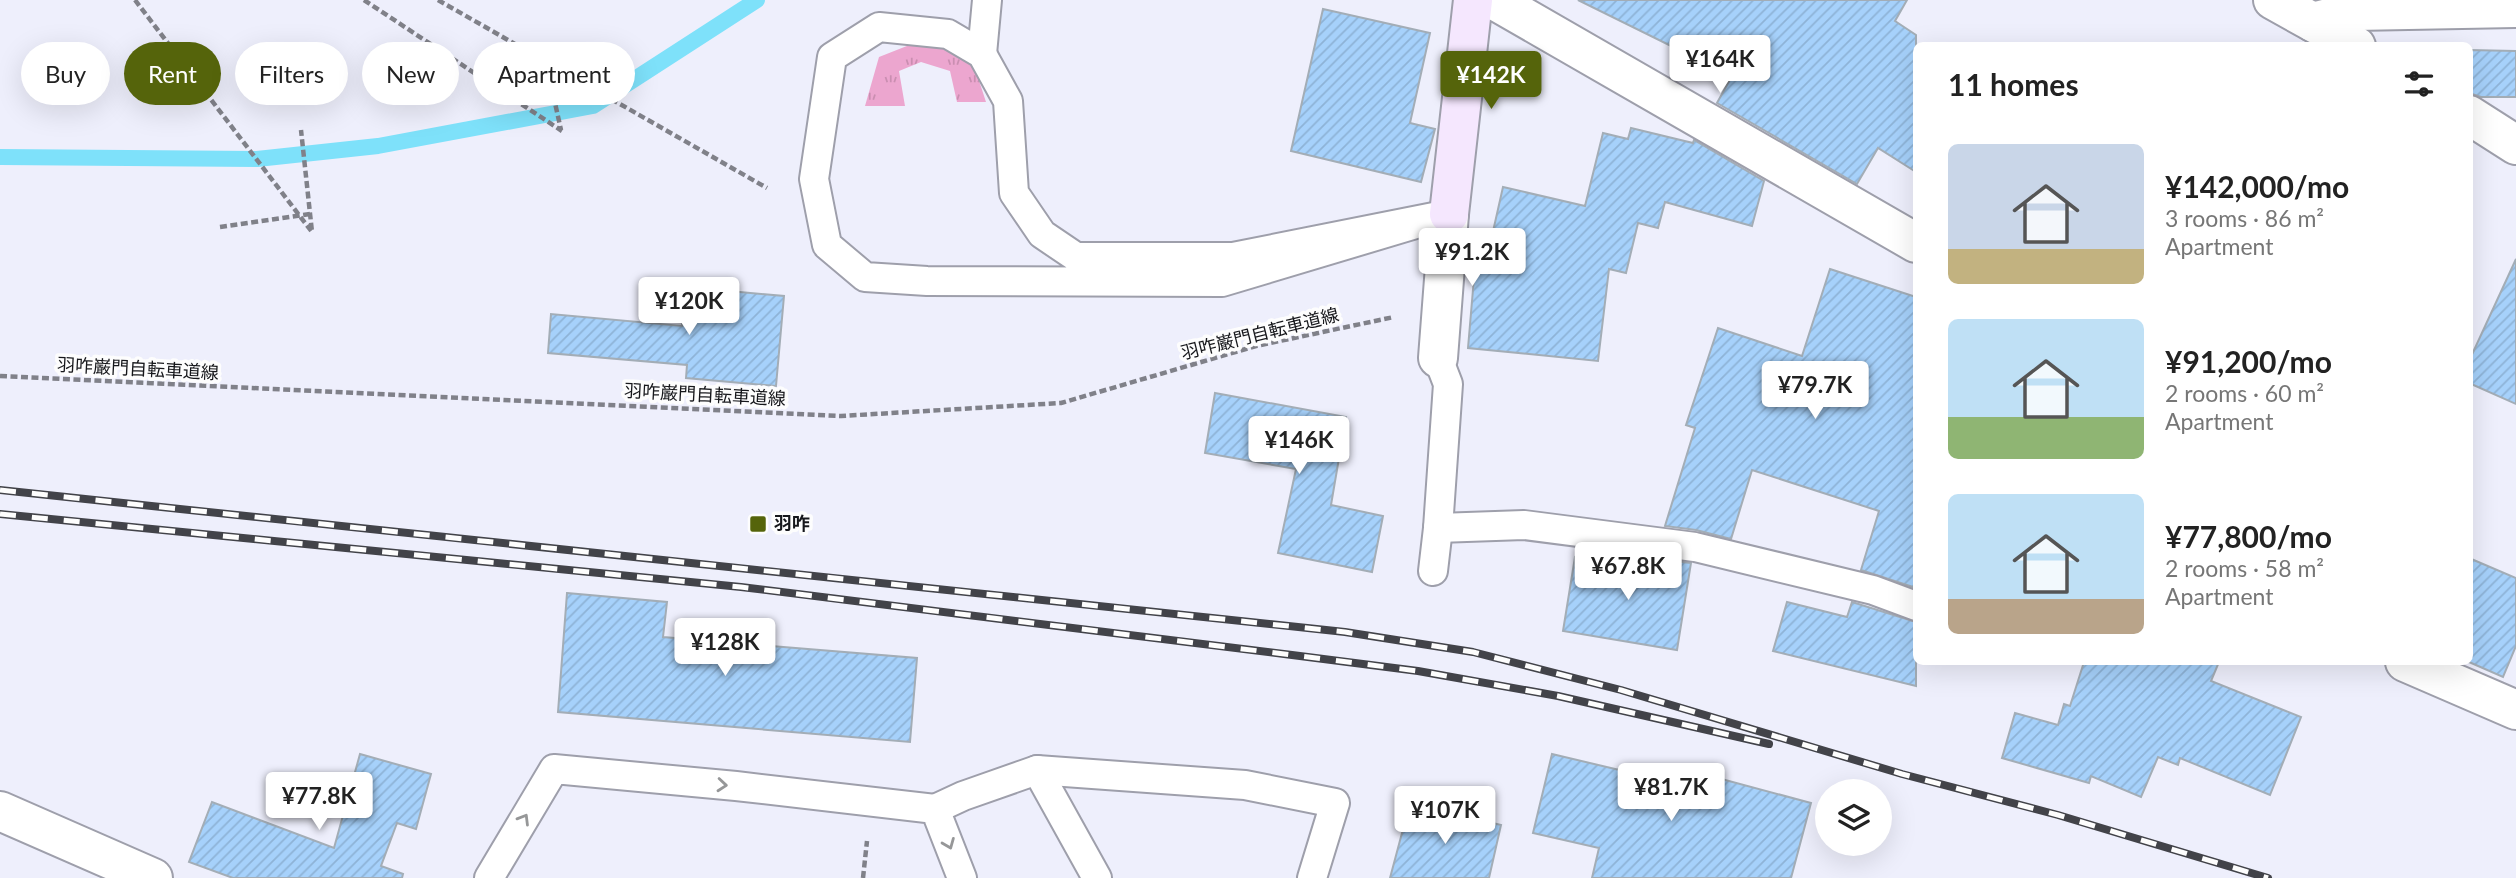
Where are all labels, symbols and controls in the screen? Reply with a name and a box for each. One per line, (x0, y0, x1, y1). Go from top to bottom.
pin: ¥164K (1671, 36, 1769, 95)
chip: Buy (21, 42, 110, 105)
chip: Rent (124, 42, 221, 105)
chip: Filters (235, 42, 348, 105)
chip: New (362, 42, 459, 105)
chip: Apartment (473, 42, 635, 105)
text: ¥164K (1685, 44, 1755, 72)
pin: ¥142K (1442, 52, 1540, 111)
text: ¥142K (1456, 60, 1526, 88)
icon: filters (2400, 65, 2438, 103)
text: 11 homes (1948, 66, 2079, 102)
text: ¥142,000/mo (2165, 168, 2349, 204)
icon: home (2004, 172, 2088, 256)
text: 3 rooms · 86 m² (2165, 204, 2324, 232)
pin: ¥91.2K (1415, 229, 1529, 288)
text: Apartment (2165, 232, 2273, 260)
text: ¥91.2K (1435, 237, 1509, 265)
pin: ¥120K (640, 278, 738, 337)
text: ¥120K (654, 286, 724, 314)
street label: 羽咋巌門自転車道線 (1179, 303, 1341, 363)
text: ¥91,200/mo (2165, 343, 2332, 379)
icon: home (2004, 347, 2088, 431)
street label: 羽咋巌門自転車道線 (57, 353, 220, 383)
pin: ¥79.7K (1758, 362, 1872, 421)
text: ¥79.7K (1778, 370, 1852, 398)
street label: 羽咋巌門自転車道線 (624, 379, 787, 409)
text: 2 rooms · 60 m² (2165, 379, 2324, 407)
text: Apartment (2165, 407, 2273, 435)
pin: ¥146K (1250, 416, 1348, 476)
text: ¥146K (1264, 425, 1334, 453)
place label: 羽咋 (774, 512, 810, 534)
marker: 羽咋 (748, 514, 768, 534)
text: ¥77,800/mo (2165, 518, 2332, 554)
icon: home (2004, 522, 2088, 606)
pin: ¥67.8K (1571, 542, 1685, 602)
text: ¥67.8K (1591, 551, 1665, 579)
text: 2 rooms · 58 m² (2165, 554, 2324, 582)
text: Apartment (2165, 582, 2273, 610)
pin: ¥128K (676, 618, 774, 678)
text: ¥128K (690, 627, 760, 655)
pin: ¥81.7K (1614, 764, 1728, 823)
pin: ¥77.8K (262, 772, 376, 832)
text: ¥81.7K (1634, 772, 1708, 800)
one-way arrow (717, 777, 728, 792)
map controls (1815, 779, 1892, 856)
button: layers (1815, 779, 1892, 856)
text: ¥77.8K (282, 781, 356, 809)
pin: ¥107K (1396, 786, 1494, 846)
text: ¥107K (1410, 795, 1480, 823)
one-way arrow (516, 814, 529, 827)
one-way arrow (940, 838, 954, 850)

